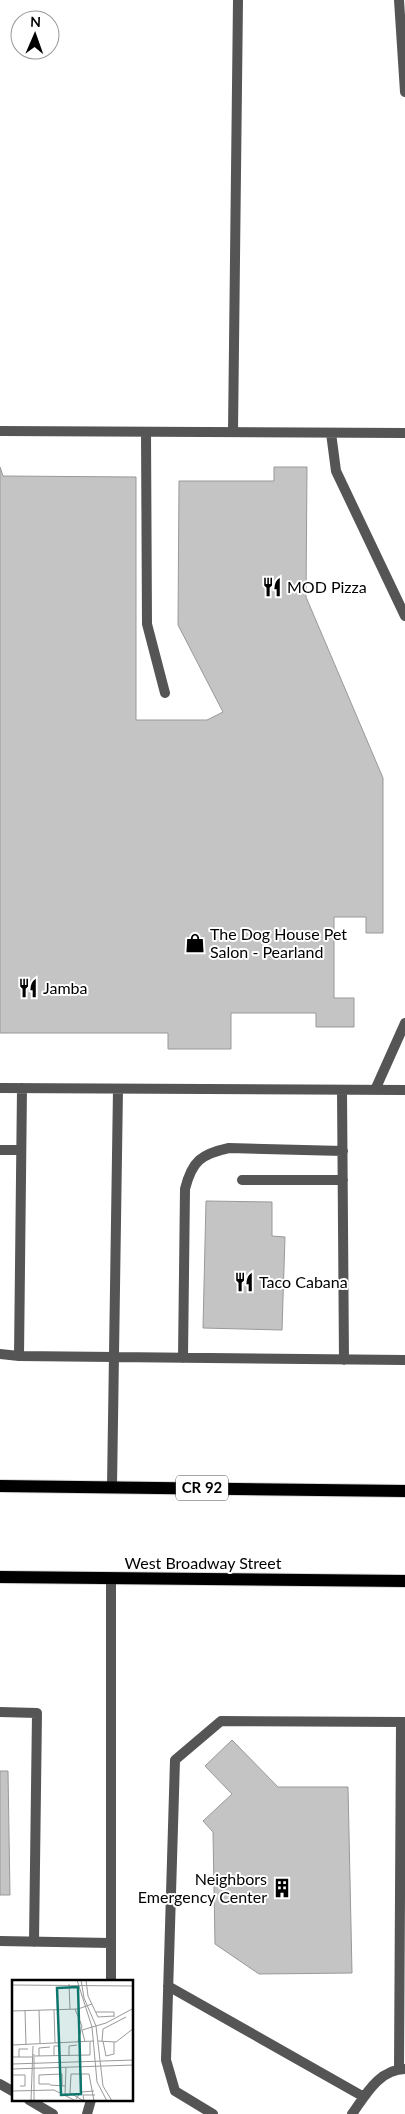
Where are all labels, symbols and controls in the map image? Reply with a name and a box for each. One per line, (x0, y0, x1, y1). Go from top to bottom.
north arrow (10, 10, 60, 60)
text: N (30, 13, 41, 30)
restaurant icon: MOD Pizza (261, 576, 283, 598)
place label: MOD Pizza (287, 577, 367, 596)
place label: The Dog House Pet Salon - Pearland (210, 924, 347, 961)
shop icon: The Dog House Pet Salon - Pearland (184, 932, 206, 954)
restaurant icon: Jamba (17, 977, 39, 999)
place label: Jamba (43, 978, 87, 997)
restaurant icon: Taco Cabana (233, 1271, 255, 1293)
place label: Taco Cabana (259, 1272, 348, 1291)
road number: CR 92 (176, 1476, 228, 1500)
street label: West Broadway Street (125, 1553, 282, 1572)
place label: Neighbors Emergency Center (138, 1869, 267, 1906)
building icon: Neighbors Emergency Center (271, 1877, 293, 1899)
inset map (12, 1980, 134, 2102)

